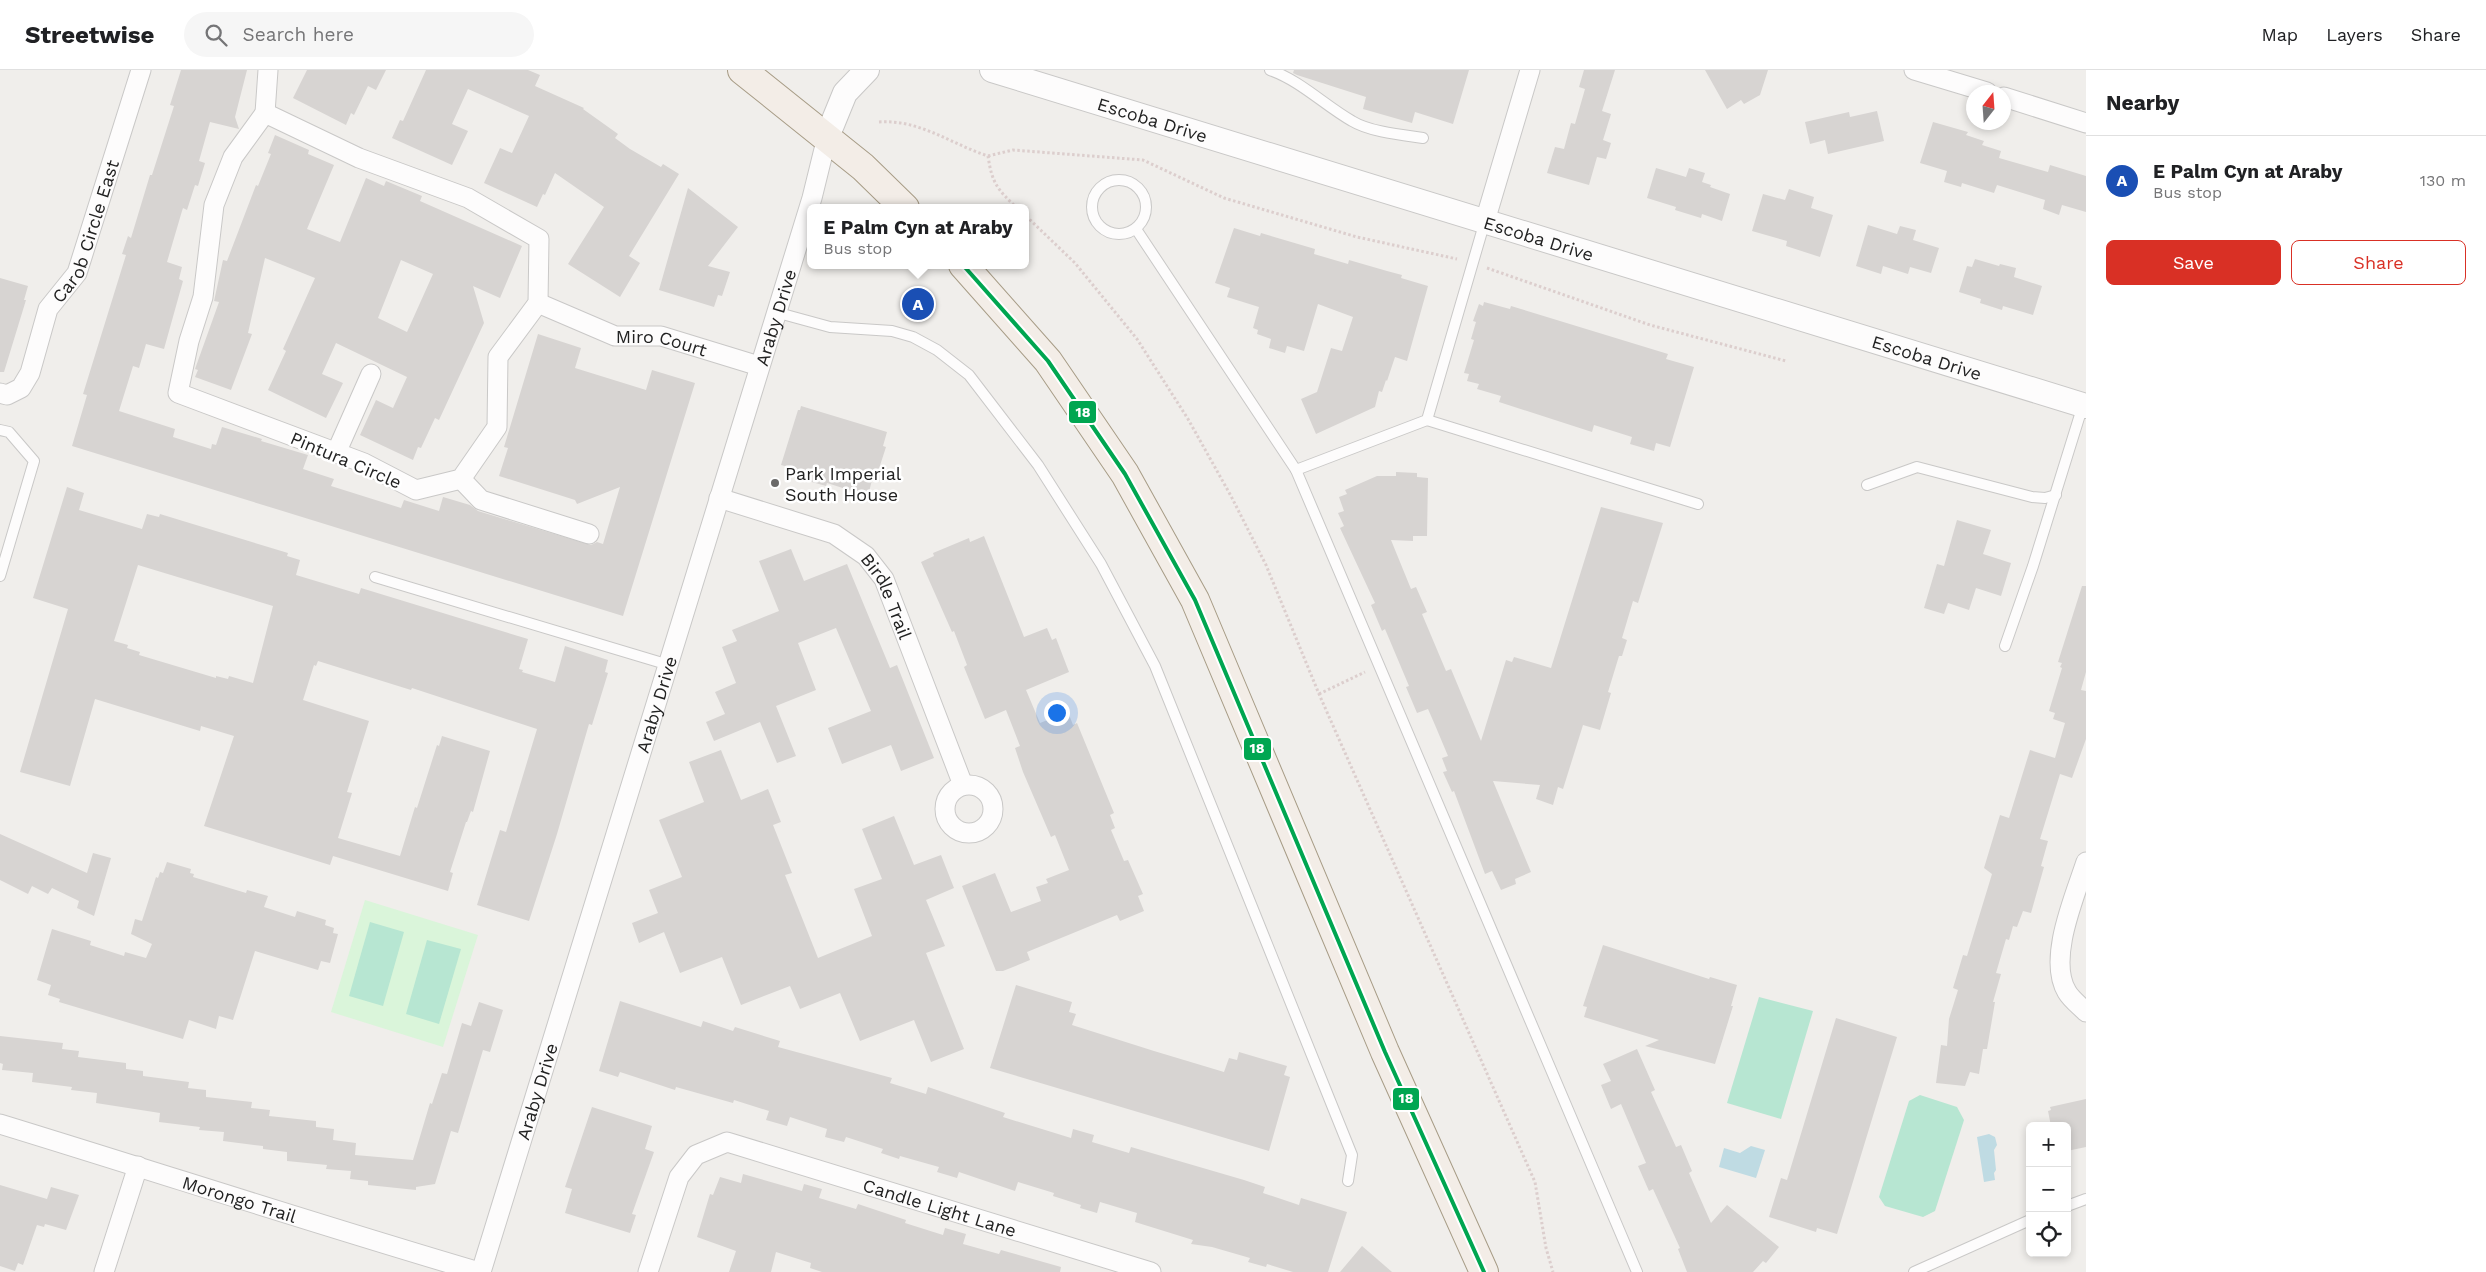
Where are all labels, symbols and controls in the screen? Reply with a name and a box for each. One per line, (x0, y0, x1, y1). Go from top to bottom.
search box (184, 12, 534, 57)
text: Streetwise (25, 21, 154, 49)
icon: search (202, 21, 230, 49)
text: Search here (242, 23, 354, 46)
text: Map (2261, 24, 2298, 45)
text: Layers (2326, 24, 2383, 45)
text: Share (2411, 24, 2461, 45)
north arrow (1966, 85, 2011, 130)
text: Nearby (2106, 90, 2179, 115)
street label: Escoba Drive (1095, 93, 1210, 146)
street label: Carob Circle East (47, 157, 123, 307)
text: E Palm Cyn at Araby (2153, 160, 2342, 183)
text: A (2117, 171, 2127, 190)
text: 130 m (2420, 171, 2466, 190)
text: Bus stop (2153, 183, 2222, 202)
popup (807, 204, 1029, 269)
street label: Escoba Drive (1481, 211, 1596, 265)
text: E Palm Cyn at Araby (823, 216, 1013, 239)
text: Bus stop (823, 239, 892, 258)
button: Save (2106, 240, 2281, 285)
button: Share (2291, 240, 2466, 285)
street label: Araby Drive (750, 266, 800, 368)
pin: A (902, 285, 934, 323)
street label: Miro Court (616, 326, 710, 360)
street label: Escoba Drive (1869, 330, 1984, 384)
line badge: 18 (1068, 400, 1097, 424)
text: 18 (1076, 404, 1091, 420)
street label: Pintura Circle (287, 427, 405, 493)
place label: Park Imperial South House (785, 463, 902, 505)
marker: Park Imperial South House (769, 477, 781, 489)
street label: Birdle Trail (857, 549, 917, 642)
street label: Araby Drive (631, 653, 681, 755)
your location (1044, 700, 1070, 726)
line badge: 18 (1243, 737, 1272, 761)
text: 18 (1250, 740, 1265, 756)
street label: Araby Drive (512, 1041, 561, 1142)
line badge: 18 (1392, 1087, 1420, 1111)
text: 18 (1399, 1090, 1414, 1106)
map controls (2026, 1122, 2071, 1257)
button: + (2026, 1122, 2071, 1167)
button: − (2026, 1167, 2071, 1212)
street label: Morongo Trail (180, 1171, 300, 1227)
street label: Candle Light Lane (861, 1174, 1019, 1241)
button: locate (2026, 1212, 2071, 1257)

